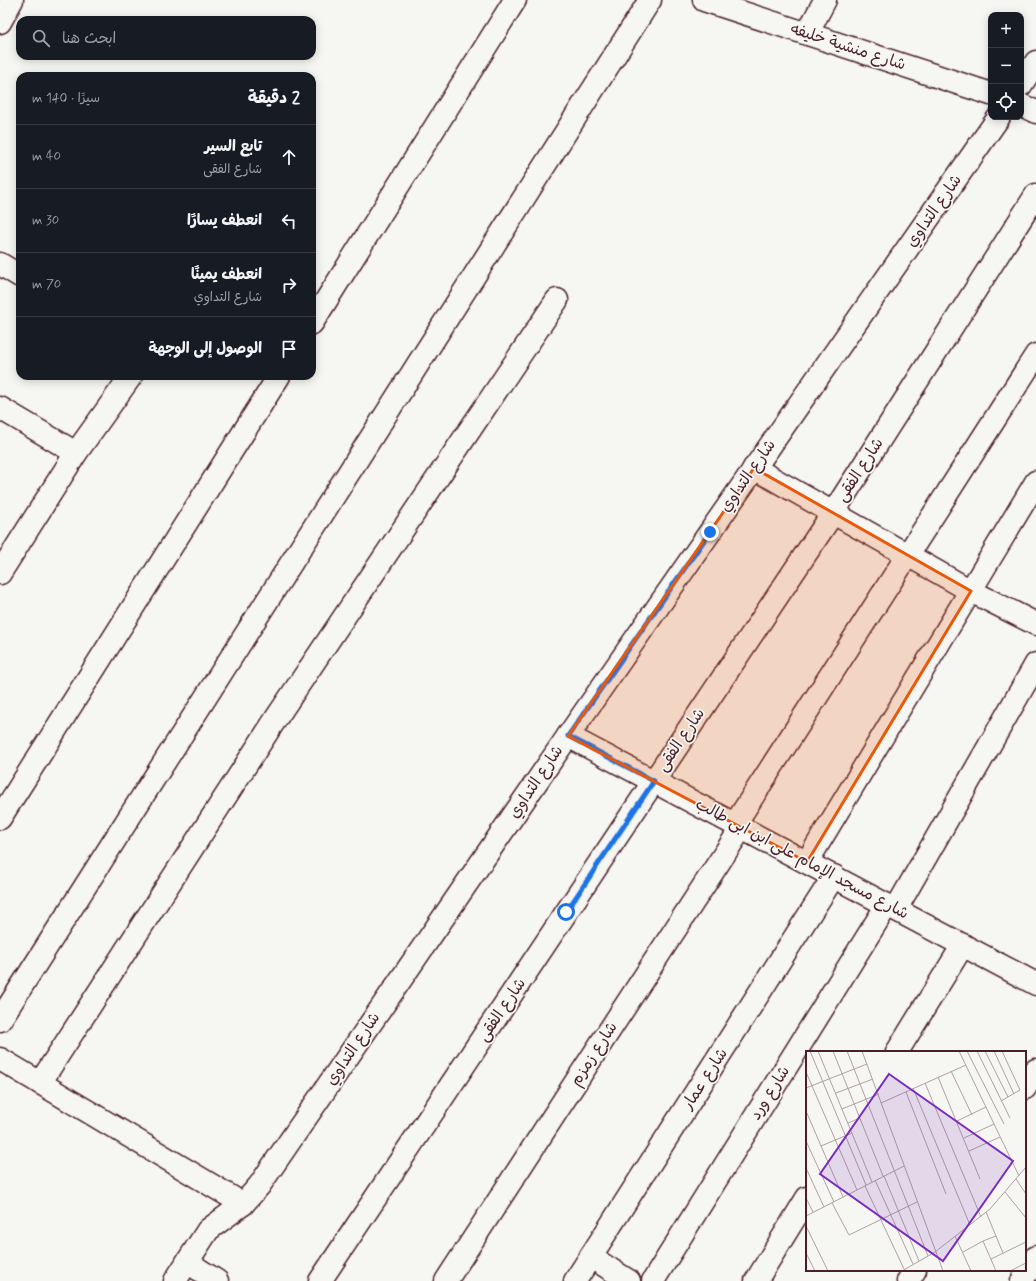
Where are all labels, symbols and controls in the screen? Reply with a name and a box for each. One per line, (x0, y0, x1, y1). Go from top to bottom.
map controls (988, 12, 1024, 120)
button: + (988, 12, 1024, 48)
search box (16, 16, 316, 60)
street label: شارع منشية خليفه (788, 18, 908, 76)
icon: search (30, 27, 52, 49)
text: ابحث هنا (62, 29, 116, 49)
button: − (988, 48, 1024, 84)
button: locate (988, 84, 1024, 120)
text: 2 دقيقة (248, 87, 300, 109)
text: سيرًا · 140 m (32, 90, 100, 107)
text: تابع السير (204, 137, 262, 157)
icon: ahead (278, 146, 300, 168)
text: 40 m (32, 148, 61, 165)
text: شارع الفقى (203, 161, 262, 178)
street label: شارع التداوي (901, 171, 967, 251)
icon: left (278, 210, 300, 232)
text: انعطف يسارًا (187, 211, 262, 231)
text: 30 m (32, 212, 59, 229)
text: انعطف يمينًا (191, 265, 262, 285)
icon: right (278, 274, 300, 296)
text: 70 m (32, 276, 61, 293)
text: شارع التداوي (194, 289, 262, 306)
icon: arrive (278, 338, 300, 360)
text: الوصول إلى الوجهة (148, 339, 262, 359)
street label: شارع الفقى (831, 434, 889, 506)
street label: شارع التداوي (715, 436, 781, 516)
route end (701, 523, 719, 541)
street label: شارع الفقى (652, 704, 710, 776)
street label: شارع التداوي (504, 741, 568, 823)
street label: شارع مسجد الإمام على ابن ابى طالب (691, 794, 912, 925)
route start (557, 903, 575, 921)
street label: شارع الفقى (473, 974, 531, 1046)
street label: شارع التداوي (321, 1008, 385, 1090)
street label: شارع زمزم (565, 1018, 623, 1091)
street label: شارع عمار (677, 1044, 733, 1115)
inset map (806, 1051, 1026, 1271)
street label: شارع ورد (745, 1062, 795, 1124)

